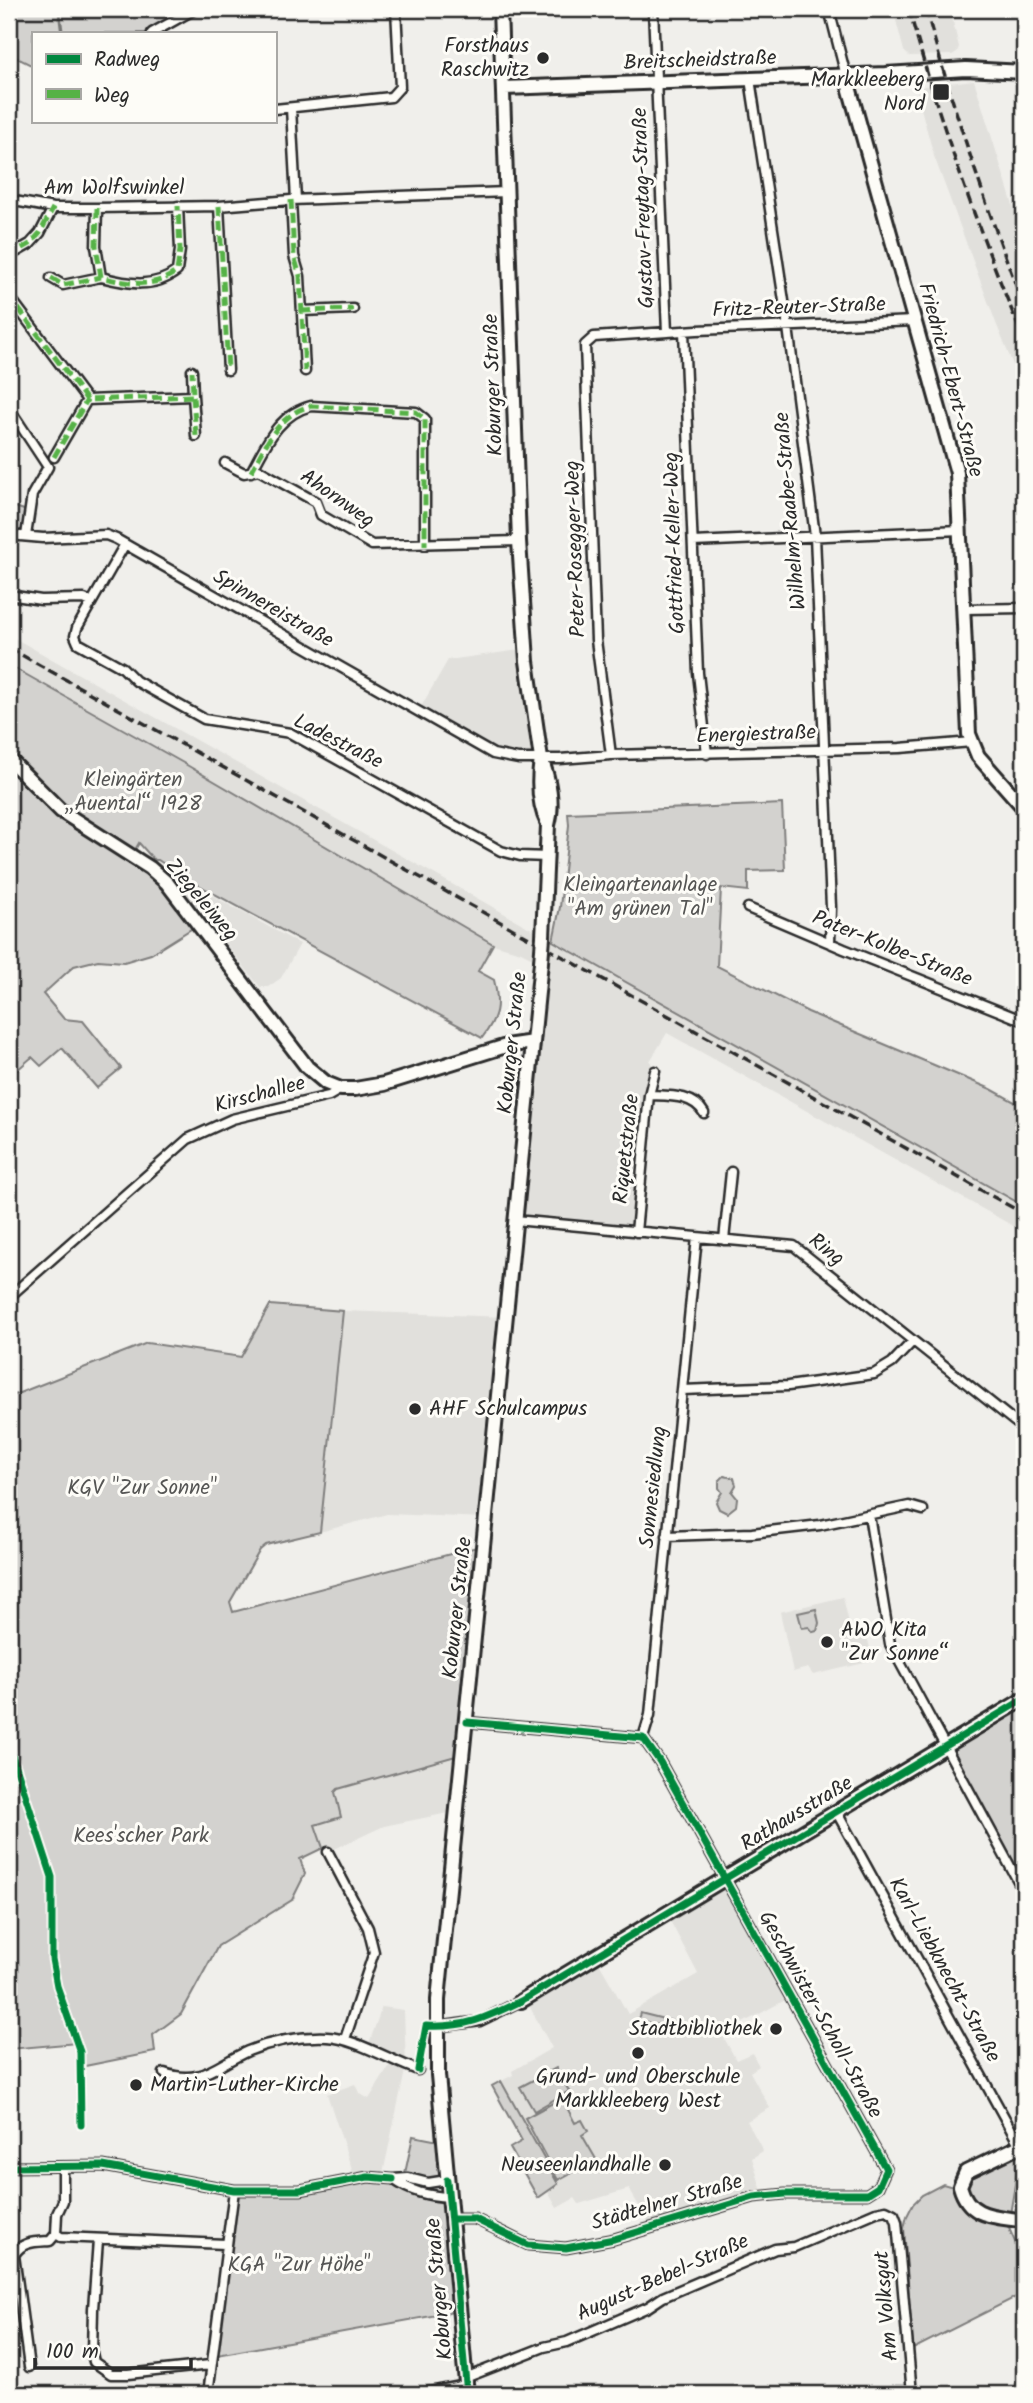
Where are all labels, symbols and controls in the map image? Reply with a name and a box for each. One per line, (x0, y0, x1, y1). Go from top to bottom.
place label: Forsthaus Raschwitz (441, 30, 529, 87)
legend (32, 32, 276, 122)
street label: Breitscheidstraße (623, 42, 778, 80)
text: Radweg (94, 44, 160, 77)
marker: Forsthaus Raschwitz (535, 50, 551, 66)
place label: Markkleeberg Nord (810, 64, 926, 121)
text: Weg (94, 80, 130, 113)
marker: Markkleeberg Nord (931, 82, 951, 102)
street label: Gustav-Freytag-Straße (624, 106, 664, 309)
street label: Am Wolfswinkel (44, 172, 184, 205)
street label: Friedrich-Ebert-Straße (908, 279, 992, 482)
street label: Fritz-Reuter-Straße (712, 288, 887, 328)
street label: Koburger Straße (475, 313, 513, 457)
street label: Wilhelm-Raabe-Straße (766, 410, 816, 611)
street label: Gottfried-Keller-Weg (655, 451, 695, 635)
street label: Peter-Rosegger-Weg (556, 460, 596, 638)
street label: Ahornweg (293, 461, 381, 537)
street label: Spinnereistraße (206, 561, 340, 657)
street label: Ladestraße (287, 705, 389, 779)
street label: Energiestraße (695, 716, 817, 754)
park label: Kleingärten „Auental“ 1928 (64, 764, 202, 821)
street label: Ziegeleiweg (156, 851, 246, 949)
park label: Kleingartenanlage "Am grünen Tal" (563, 869, 718, 926)
street label: Pater-Kolbe-Straße (807, 902, 978, 996)
street label: Koburger Straße (489, 970, 537, 1116)
street label: Kirschallee (211, 1067, 310, 1123)
street label: Riquetstraße (605, 1092, 649, 1206)
street label: Ring (801, 1225, 851, 1275)
place label: AHF Schulcampus (429, 1393, 587, 1426)
marker: AHF Schulcampus (407, 1401, 423, 1417)
street label: Sonnesiedlung (631, 1424, 677, 1550)
park label: KGV "Zur Sonne" (67, 1472, 217, 1505)
street label: Koburger Straße (434, 1535, 482, 1681)
place label: AWO Kita "Zur Sonne“ (841, 1614, 949, 1671)
marker: AWO Kita "Zur Sonne“ (819, 1634, 835, 1650)
street label: Rathausstraße (735, 1767, 860, 1861)
park label: Kees'scher Park (73, 1820, 209, 1853)
street label: Karl-Liebknecht-Straße (879, 1871, 1009, 2069)
street label: Geschwister-Scholl-Straße (749, 1905, 891, 2125)
place label: Stadtbibliothek (629, 2013, 762, 2046)
marker: Stadtbibliothek (768, 2021, 784, 2037)
marker: Grund- und Oberschule Markkleeberg West (630, 2045, 646, 2061)
place label: Grund- und Oberschule Markkleeberg West (536, 2061, 741, 2118)
place label: Martin-Luther-Kirche (150, 2069, 339, 2102)
marker: Martin-Luther-Kirche (128, 2077, 144, 2093)
place label: Neuseenlandhalle (501, 2149, 652, 2182)
marker: Neuseenlandhalle (657, 2157, 673, 2173)
street label: Städtelner Straße (587, 2165, 747, 2240)
street label: Koburger Straße (417, 2216, 463, 2361)
street label: August-Bebel-Straße (572, 2225, 755, 2331)
park label: KGA "Zur Höhe" (227, 2249, 371, 2282)
street label: Am Volksgut (866, 2249, 908, 2363)
scale bar (35, 2326, 191, 2370)
text: 100 m (46, 2336, 99, 2369)

